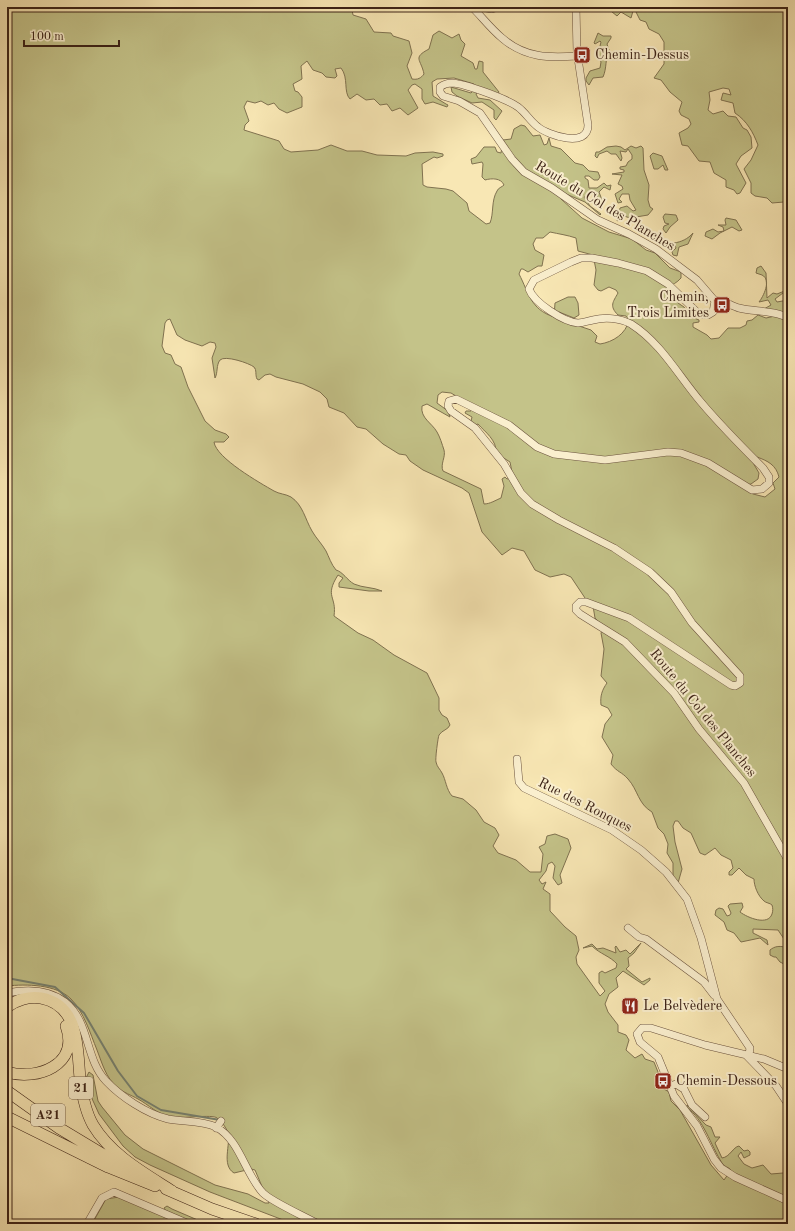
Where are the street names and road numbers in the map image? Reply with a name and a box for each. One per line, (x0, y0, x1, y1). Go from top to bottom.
street label: Route du Col des Planches (533, 159, 677, 253)
street label: Route du Col des Planches (647, 646, 759, 780)
street label: Rue des Ronques (536, 775, 634, 835)
road number: 21 (69, 1077, 93, 1099)
road number: A21 (31, 1104, 65, 1126)

